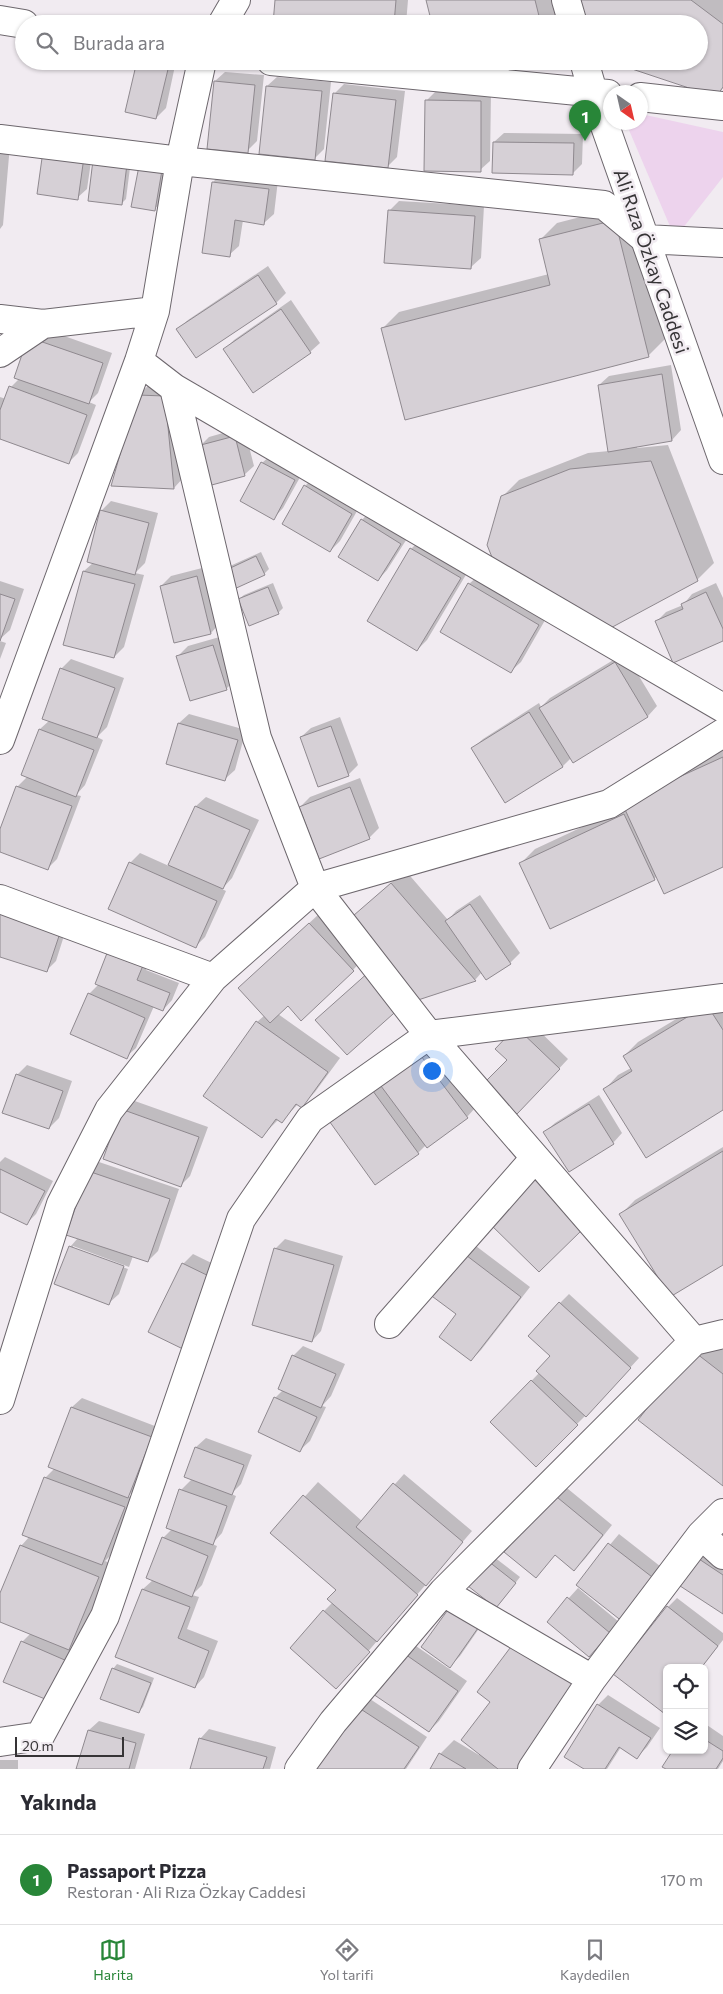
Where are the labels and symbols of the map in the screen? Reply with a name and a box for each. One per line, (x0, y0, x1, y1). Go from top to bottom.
north arrow (603, 85, 648, 130)
pin: 1 (569, 100, 601, 141)
street label: Ali Rıza Özkay Caddesi (610, 166, 694, 356)
your location (419, 1058, 445, 1084)
scale bar (15, 1734, 124, 1757)

